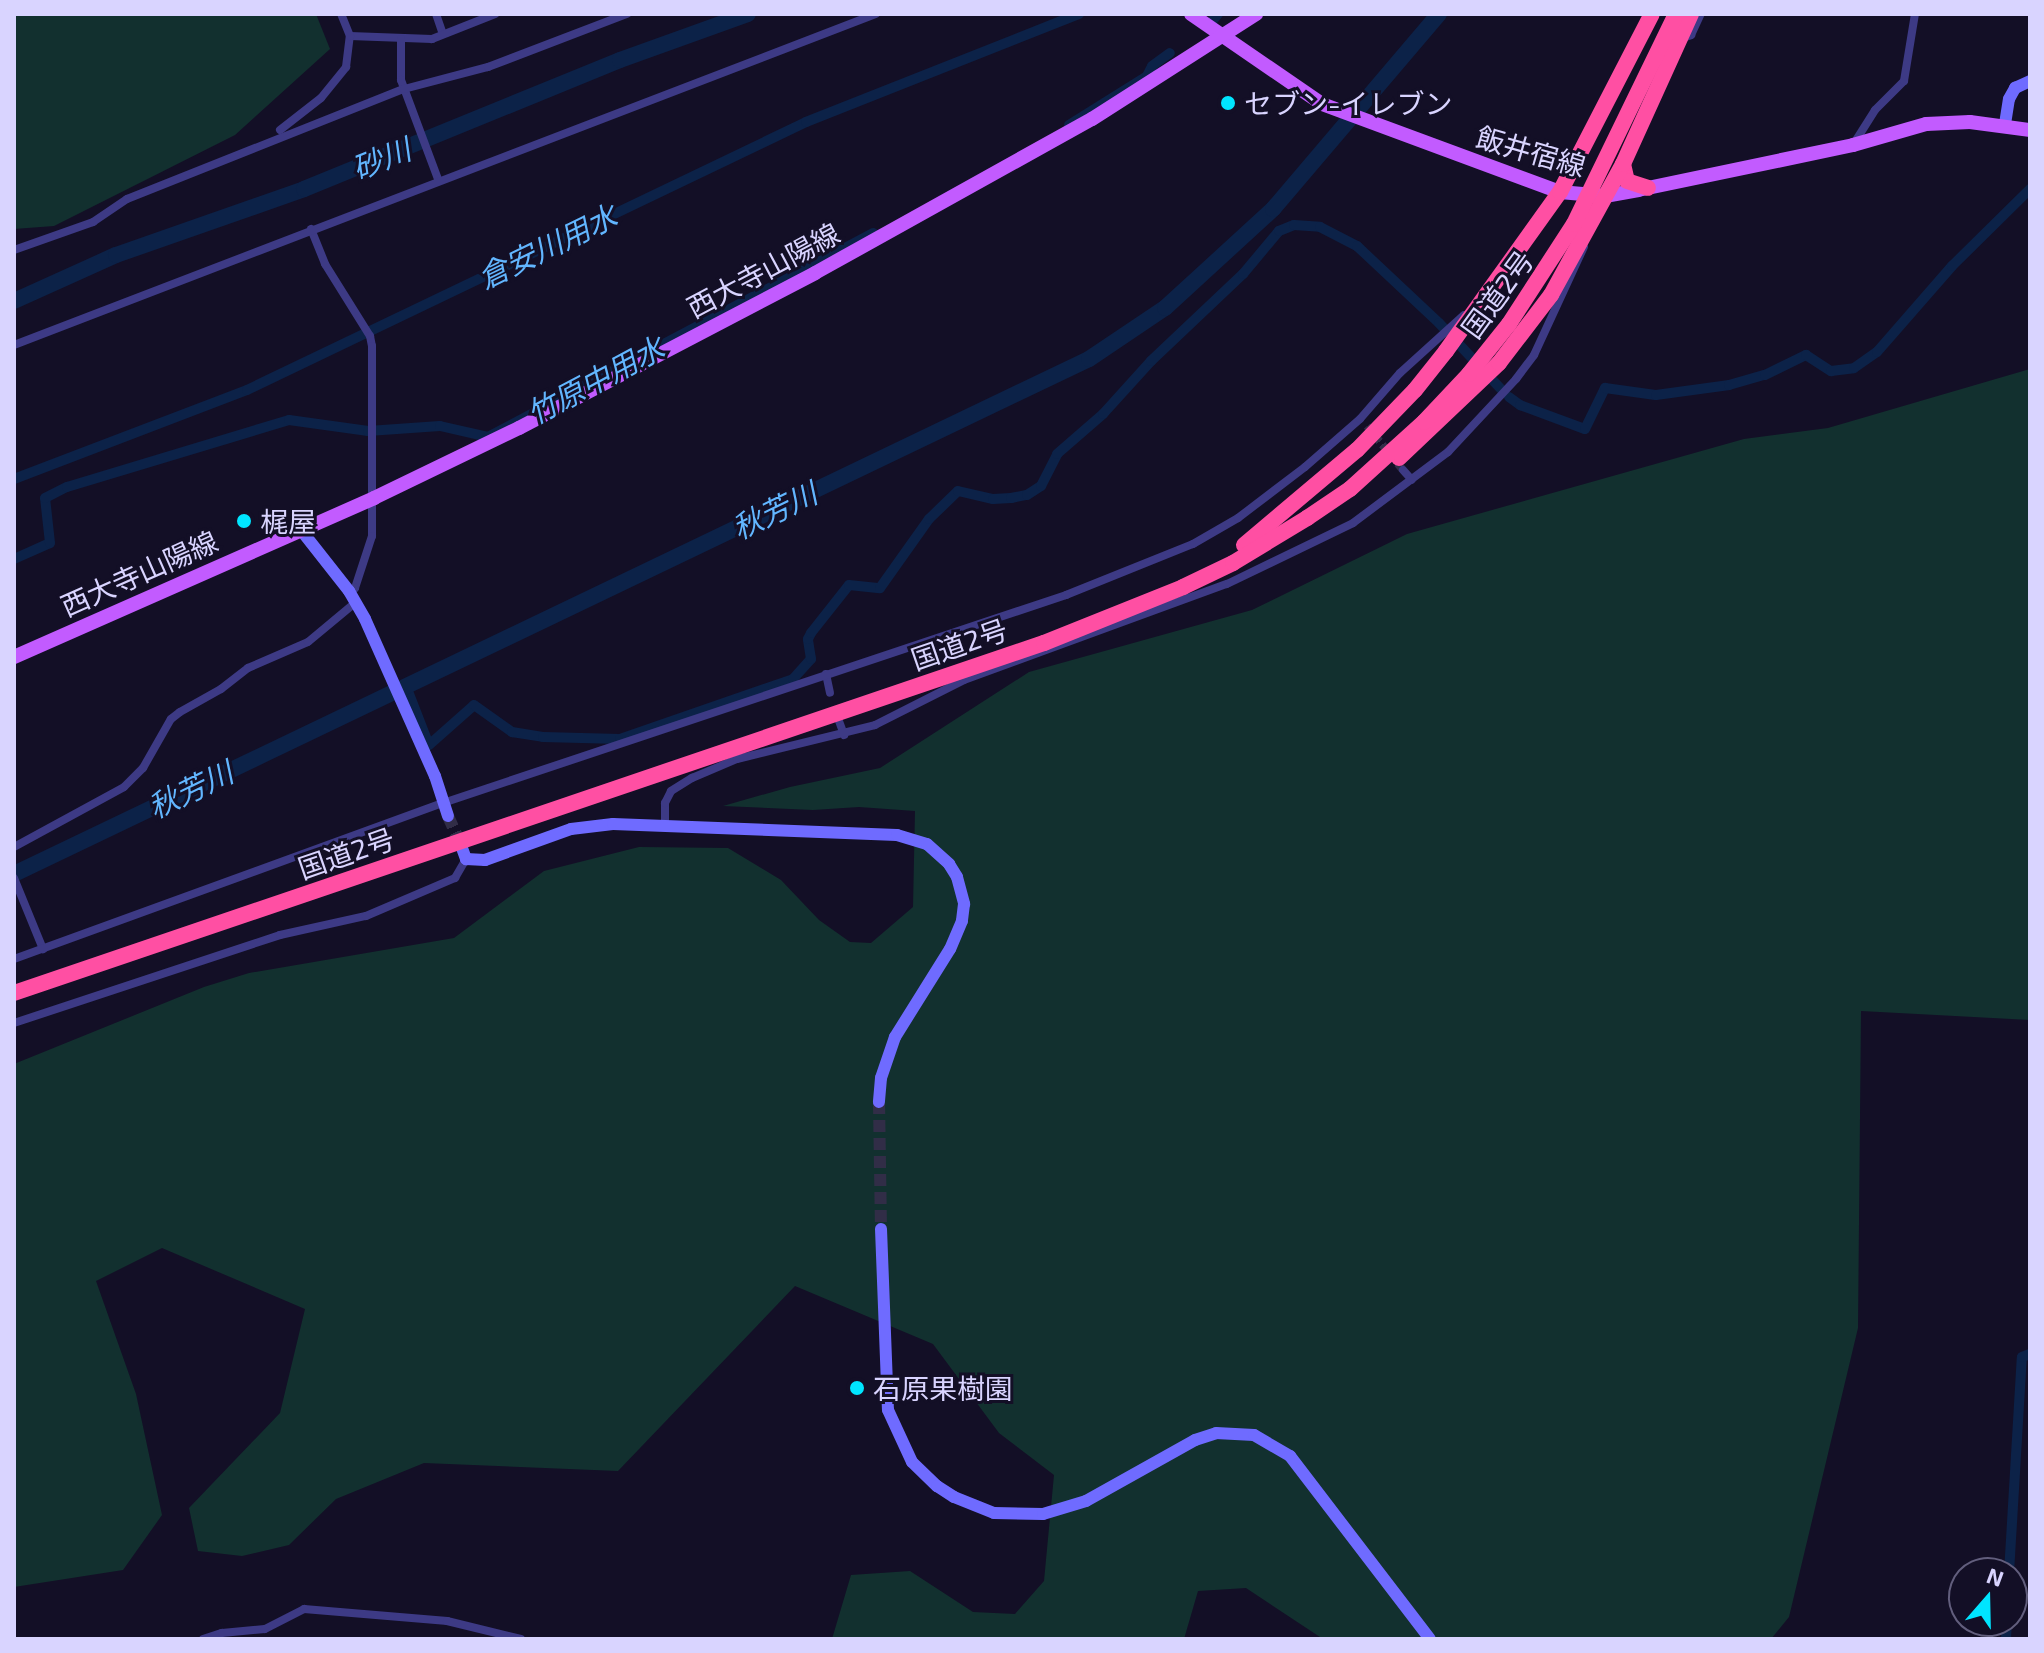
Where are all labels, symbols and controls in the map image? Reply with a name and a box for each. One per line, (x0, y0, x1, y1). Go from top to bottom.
place label: セブン-イレブン (1244, 86, 1453, 120)
marker: セブン-イレブン (1219, 94, 1237, 112)
street label: 飯井宿線 (1473, 119, 1589, 183)
water label: 砂川 (346, 130, 416, 186)
water label: 倉安川用水 (472, 197, 622, 295)
street label: 西大寺山陽線 (681, 216, 845, 324)
street label: 国道2号 (1454, 244, 1540, 344)
water label: 竹原中用水 (520, 329, 670, 431)
water label: 秋芳川 (726, 474, 822, 546)
place label: 梶屋 (260, 504, 316, 538)
marker: 梶屋 (235, 512, 253, 530)
street label: 西大寺山陽線 (55, 523, 223, 623)
street label: 国道2号 (906, 612, 1012, 676)
water label: 秋芳川 (142, 753, 238, 825)
street label: 国道2号 (293, 821, 399, 885)
place label: 石原果樹園 (873, 1371, 1013, 1405)
marker: 石原果樹園 (848, 1379, 866, 1397)
north arrow (1948, 1557, 2028, 1637)
text: N (1984, 1561, 2007, 1591)

